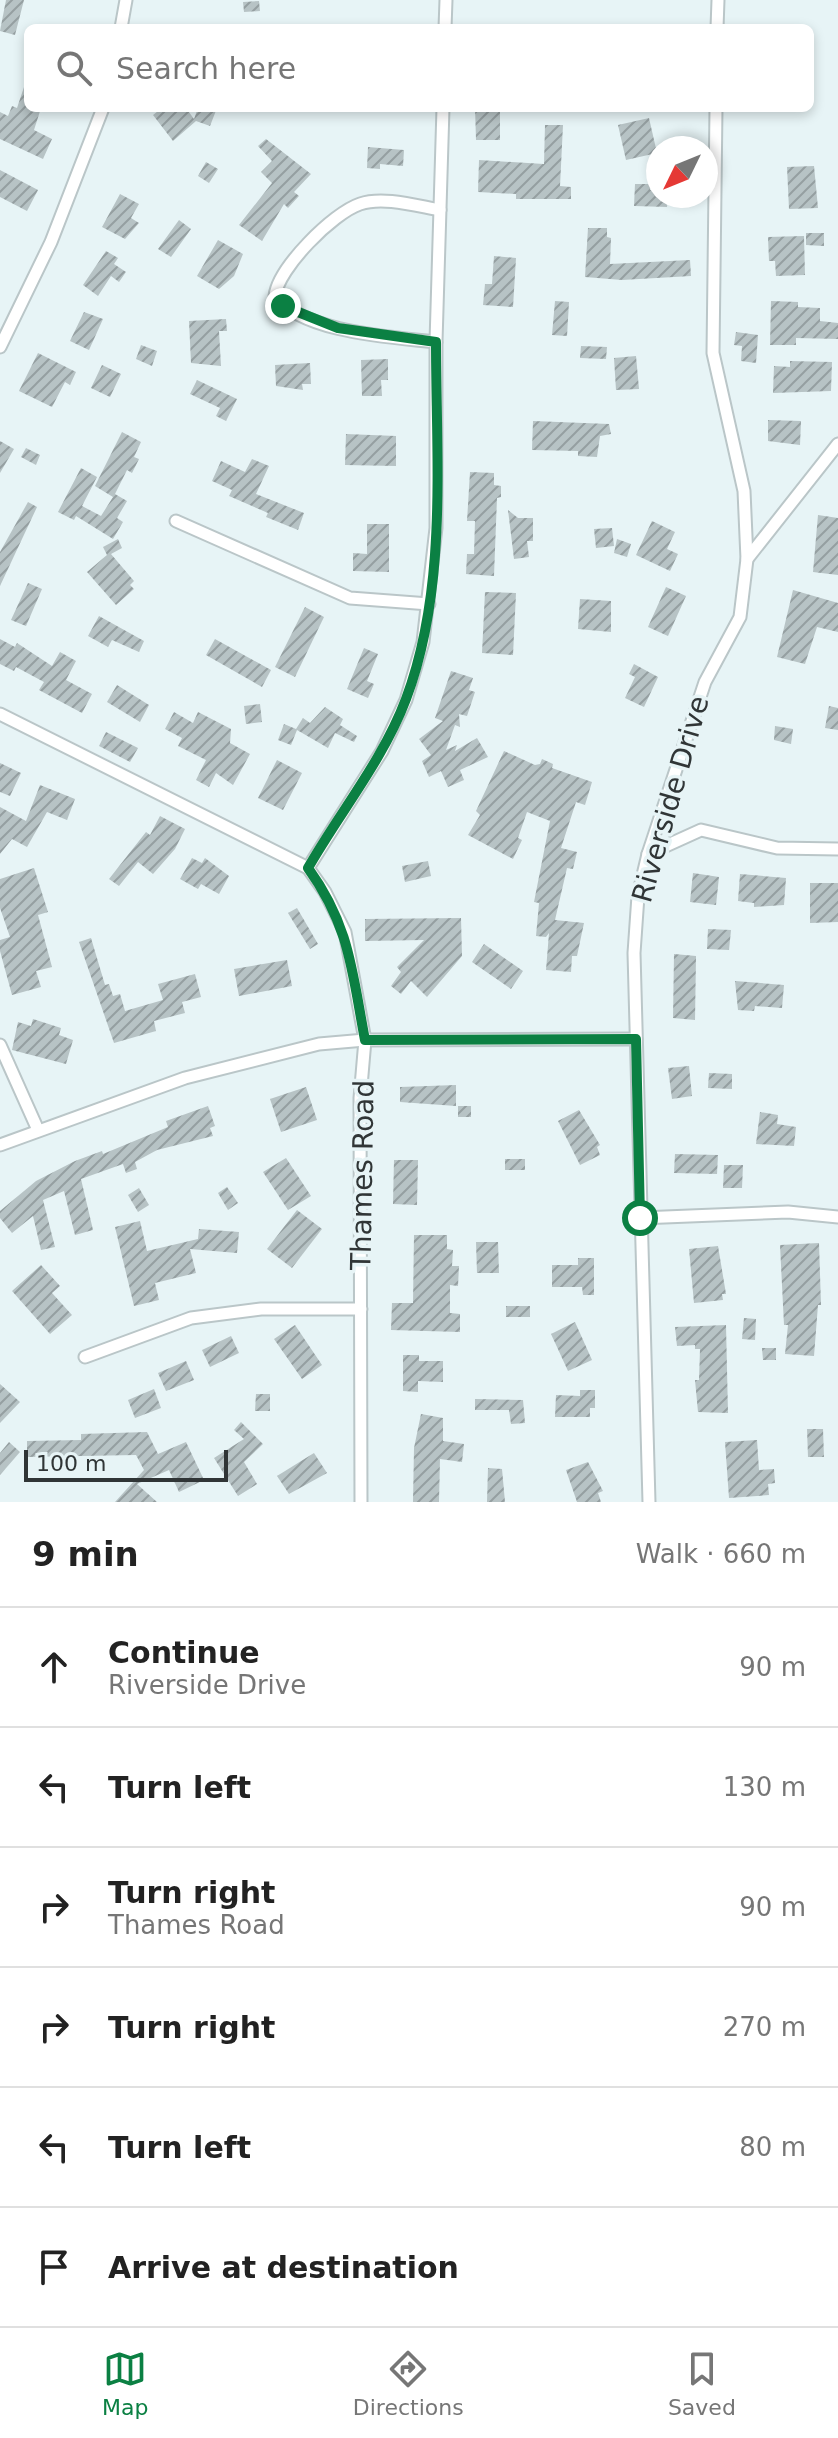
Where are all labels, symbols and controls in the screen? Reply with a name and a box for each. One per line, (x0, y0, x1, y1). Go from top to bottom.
search box (24, 24, 814, 112)
icon: search (52, 46, 96, 90)
text: Search here (116, 51, 296, 86)
north arrow (646, 136, 718, 208)
route end (265, 288, 301, 324)
street label: Riverside Drive (625, 692, 716, 906)
street label: Thames Road (344, 1080, 381, 1271)
route start (622, 1200, 658, 1236)
scale bar (24, 1446, 228, 1482)
text: 100 m (36, 1451, 106, 1476)
text: 9 min (32, 1534, 139, 1574)
text: Walk · 660 m (636, 1539, 806, 1569)
text: Continue (108, 1635, 260, 1670)
icon: ahead (32, 1645, 76, 1689)
text: 90 m (739, 1652, 806, 1682)
text: Riverside Drive (108, 1670, 306, 1700)
icon: left (32, 1765, 76, 1809)
text: Turn left (108, 1770, 251, 1805)
text: 130 m (723, 1772, 806, 1802)
text: Turn right (108, 1875, 275, 1910)
icon: right (32, 1885, 76, 1929)
text: 90 m (739, 1892, 806, 1922)
text: Thames Road (108, 1910, 285, 1940)
icon: right (32, 2005, 76, 2049)
text: Turn right (108, 2010, 275, 2045)
text: 270 m (723, 2012, 806, 2042)
icon: left (32, 2125, 76, 2169)
text: Turn left (108, 2130, 251, 2165)
text: 80 m (739, 2132, 806, 2162)
icon: arrive (32, 2245, 76, 2289)
text: Arrive at destination (108, 2250, 459, 2285)
tab: Map (102, 2347, 149, 2420)
tab: Directions (353, 2347, 464, 2420)
tab: Saved (668, 2347, 736, 2420)

